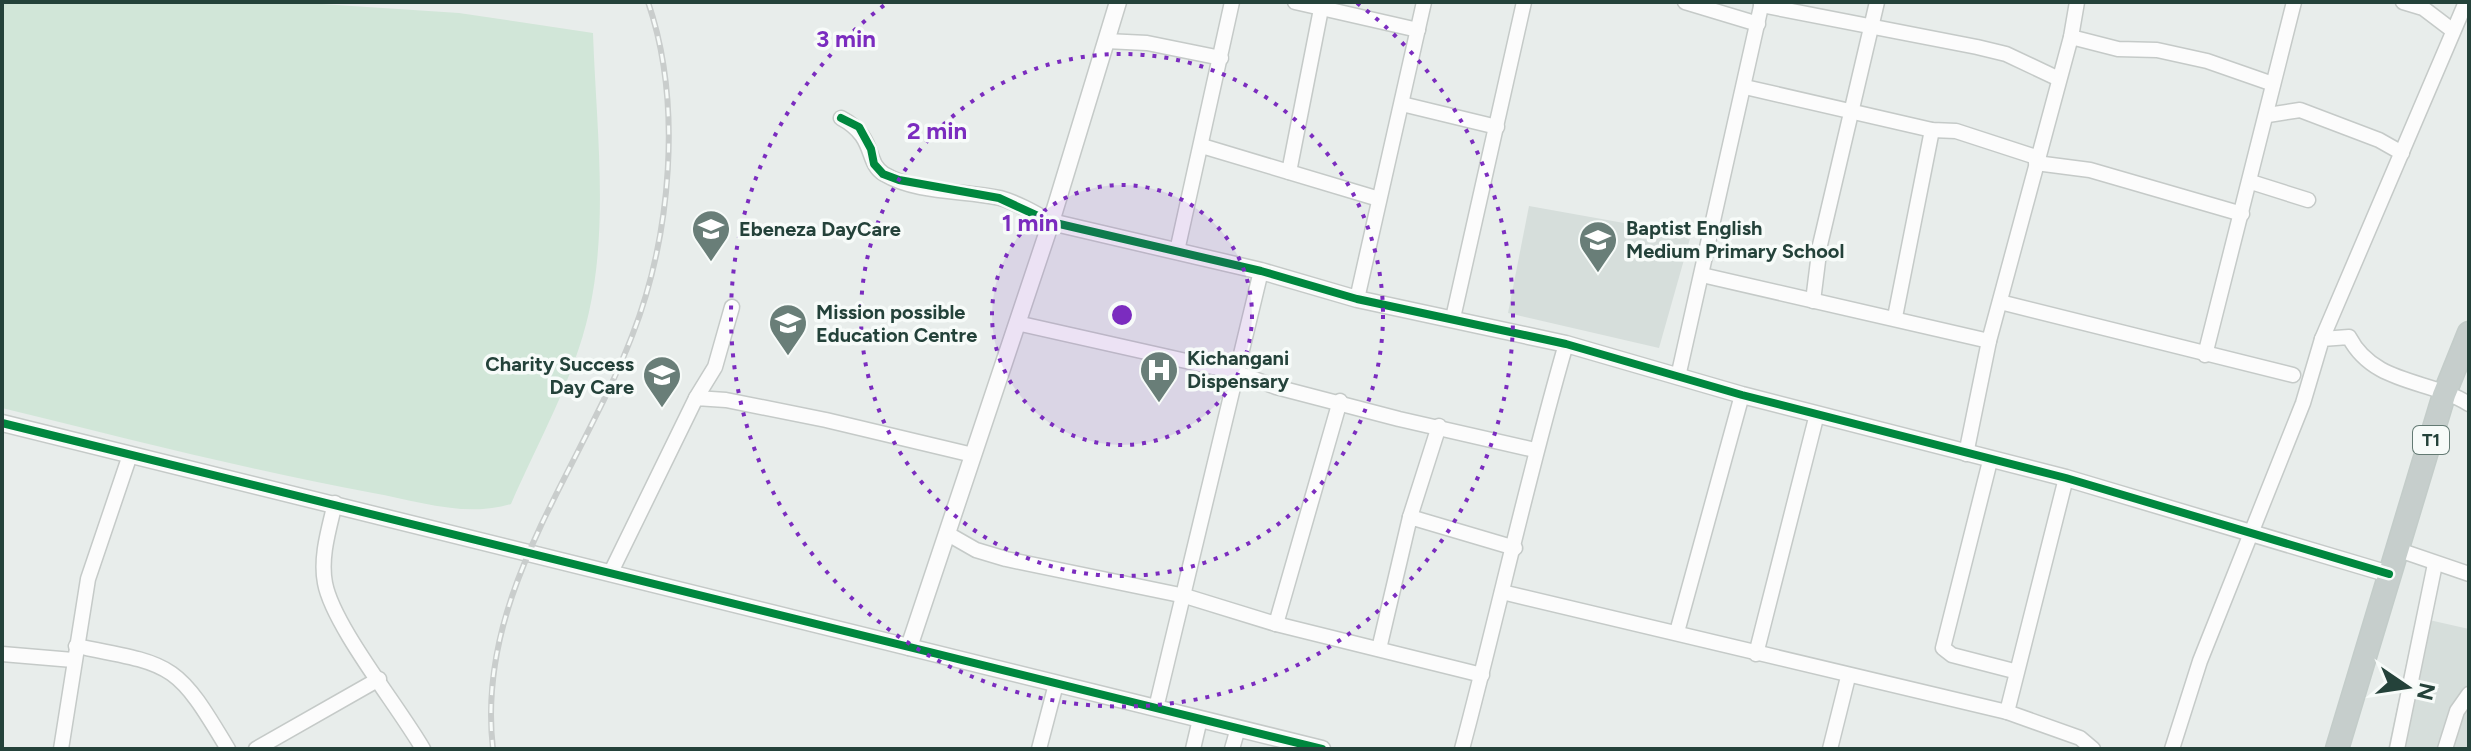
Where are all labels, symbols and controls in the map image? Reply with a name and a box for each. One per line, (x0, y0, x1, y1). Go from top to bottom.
text: 3 min (816, 24, 876, 53)
text: 2 min (907, 116, 967, 145)
school or university icon: Ebeneza DayCare (690, 208, 732, 263)
text: 1 min (1002, 208, 1058, 237)
place label: Baptist English Medium Primary School (1626, 216, 1844, 263)
place label: Ebeneza DayCare (739, 217, 901, 241)
school or university icon: Baptist English Medium Primary School (1577, 219, 1619, 274)
place label: Mission possible Education Centre (816, 300, 977, 347)
centre of rings (1108, 301, 1136, 329)
school or university icon: Mission possible Education Centre (767, 302, 809, 357)
place label: Kichangani Dispensary (1187, 346, 1290, 393)
hospital icon: Kichangani Dispensary (1138, 349, 1180, 404)
place label: Charity Success Day Care (485, 352, 634, 399)
school or university icon: Charity Success Day Care (641, 354, 683, 409)
road number: T1 (2413, 426, 2449, 454)
north arrow (2367, 647, 2447, 727)
text: N (2411, 680, 2441, 703)

